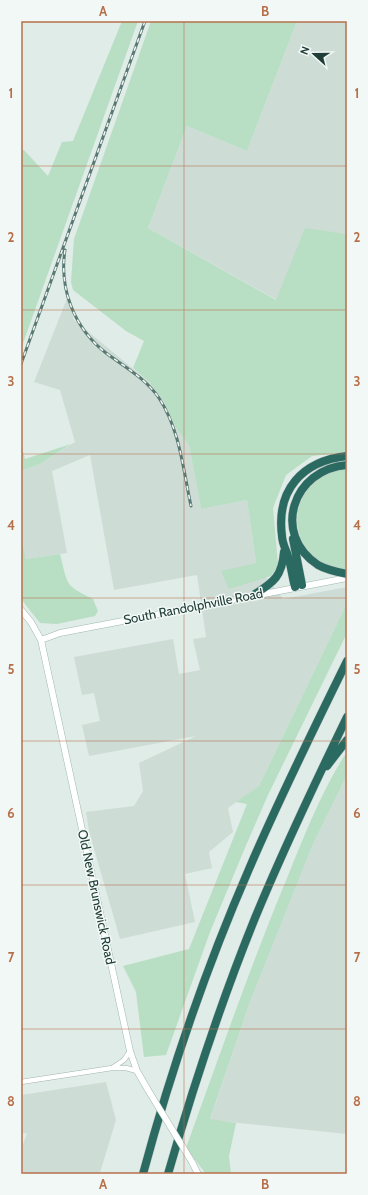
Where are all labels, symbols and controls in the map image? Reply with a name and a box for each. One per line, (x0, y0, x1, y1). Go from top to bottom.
text: A (99, 3, 108, 19)
text: B (261, 3, 269, 19)
north arrow (294, 34, 334, 74)
text: N (297, 44, 313, 57)
text: 1 (9, 85, 13, 101)
text: 1 (355, 85, 359, 101)
text: 2 (8, 229, 15, 245)
text: 2 (354, 229, 361, 245)
text: 3 (7, 373, 15, 389)
text: 3 (353, 373, 361, 389)
text: 4 (7, 517, 15, 533)
text: 4 (353, 517, 361, 533)
street label: South Randolphville Road (122, 585, 264, 627)
text: 5 (8, 661, 15, 677)
text: 5 (354, 661, 361, 677)
text: 6 (7, 805, 15, 821)
text: 6 (353, 805, 361, 821)
street label: Old New Brunswick Road (75, 828, 119, 966)
text: 7 (8, 949, 15, 965)
text: 7 (354, 949, 361, 965)
text: 8 (7, 1093, 15, 1109)
text: 8 (353, 1093, 361, 1109)
text: A (99, 1176, 108, 1192)
text: B (261, 1176, 269, 1192)

